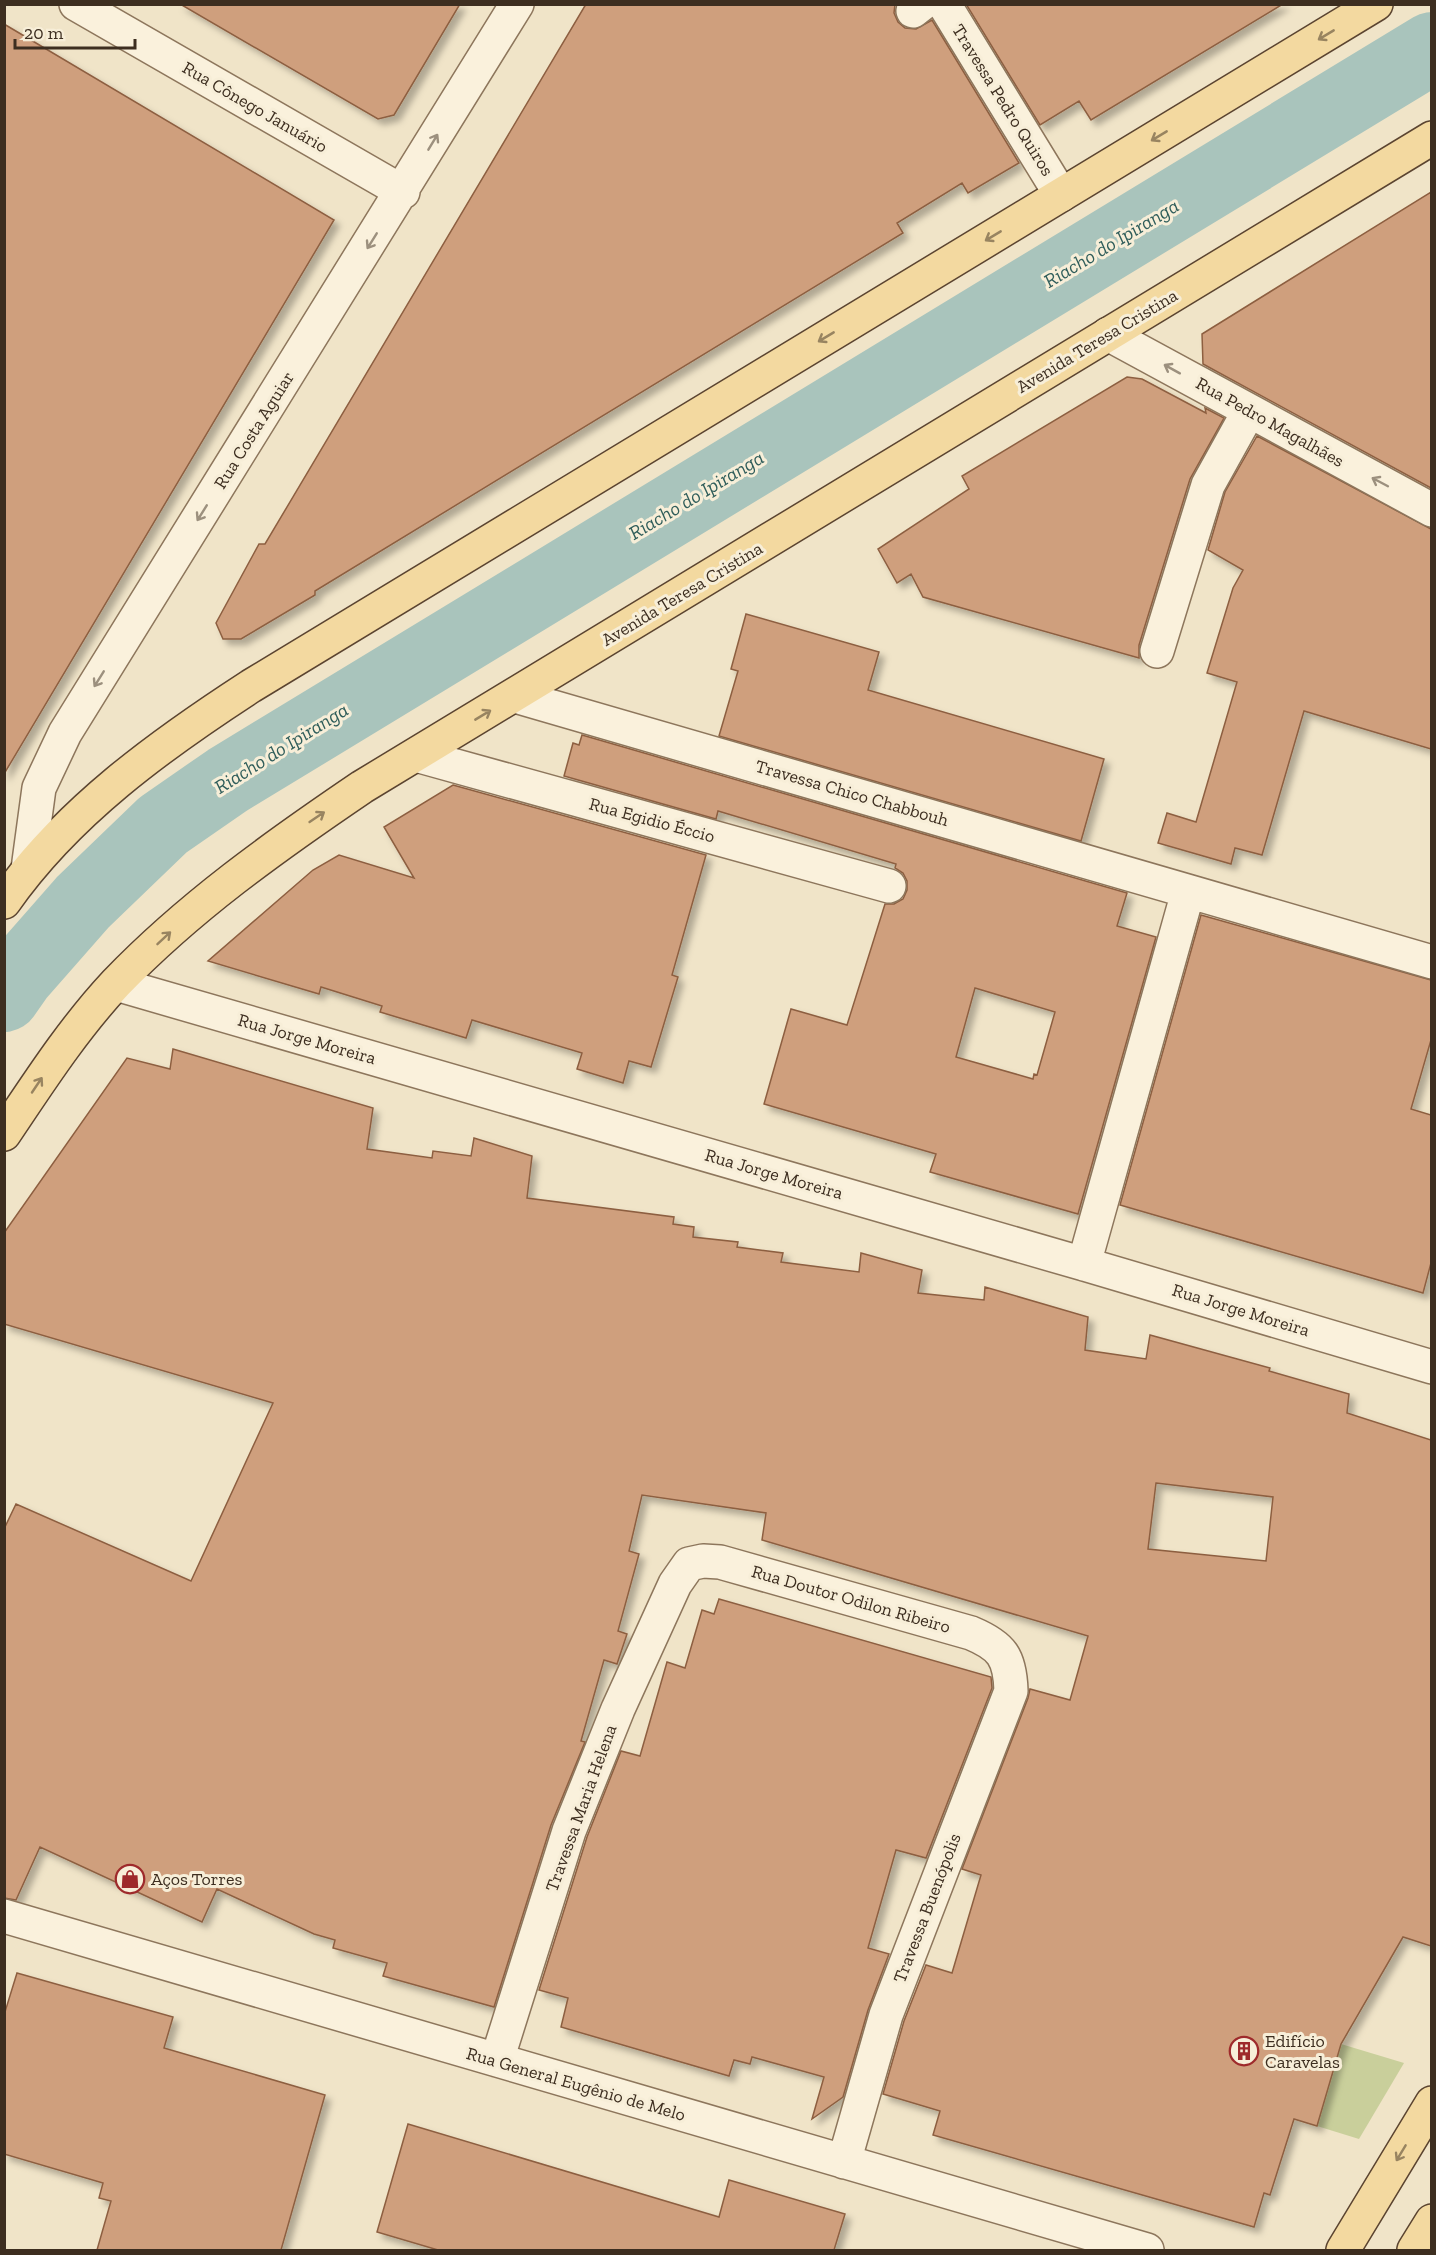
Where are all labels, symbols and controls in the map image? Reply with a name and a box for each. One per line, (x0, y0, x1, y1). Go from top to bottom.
scale bar (15, 12, 135, 50)
street label: Travessa Pedro Quiros (947, 20, 1059, 180)
text: 20 m (24, 22, 64, 44)
one-way arrow (1318, 29, 1335, 41)
street label: Rua Cônego Januário (179, 57, 331, 157)
one-way arrow (1151, 130, 1168, 142)
one-way arrow (428, 134, 440, 151)
water label: Riacho do Ipiranga (1039, 193, 1183, 293)
one-way arrow (985, 231, 1002, 243)
one-way arrow (366, 232, 378, 249)
street label: Avenida Teresa Cristina (1013, 284, 1182, 398)
one-way arrow (818, 332, 835, 344)
one-way arrow (1164, 363, 1181, 375)
street label: Rua Costa Aguiar (209, 367, 299, 493)
street label: Rua Pedro Magalhães (1192, 372, 1348, 472)
water label: Riacho do Ipiranga (624, 445, 768, 545)
one-way arrow (1372, 476, 1389, 488)
one-way arrow (195, 505, 208, 522)
street label: Avenida Teresa Cristina (598, 537, 767, 651)
one-way arrow (92, 670, 104, 687)
water label: Riacho do Ipiranga (210, 697, 352, 799)
one-way arrow (474, 709, 491, 721)
street label: Travessa Chico Chabbouh (753, 755, 951, 831)
street label: Rua Egidio Éccio (587, 793, 717, 847)
one-way arrow (308, 811, 324, 823)
one-way arrow (157, 931, 172, 945)
street label: Rua Jorge Moreira (235, 1009, 379, 1069)
one-way arrow (31, 1077, 43, 1094)
street label: Rua Jorge Moreira (702, 1144, 846, 1204)
street label: Rua Jorge Moreira (1170, 1279, 1313, 1341)
street label: Rua Doutor Odilon Ribeiro (749, 1560, 953, 1638)
street label: Travessa Maria Helena (541, 1721, 622, 1895)
street label: Travessa Buenópolis (888, 1830, 966, 1986)
shop icon: Aços Torres (114, 1863, 146, 1895)
place label: Aços Torres (151, 1868, 242, 1890)
place label: Edifício Caravelas (1265, 2030, 1340, 2073)
building icon: Edifício Caravelas (1228, 2035, 1260, 2067)
street label: Rua General Eugênio de Melo (464, 2042, 688, 2126)
one-way arrow (1395, 2144, 1407, 2161)

